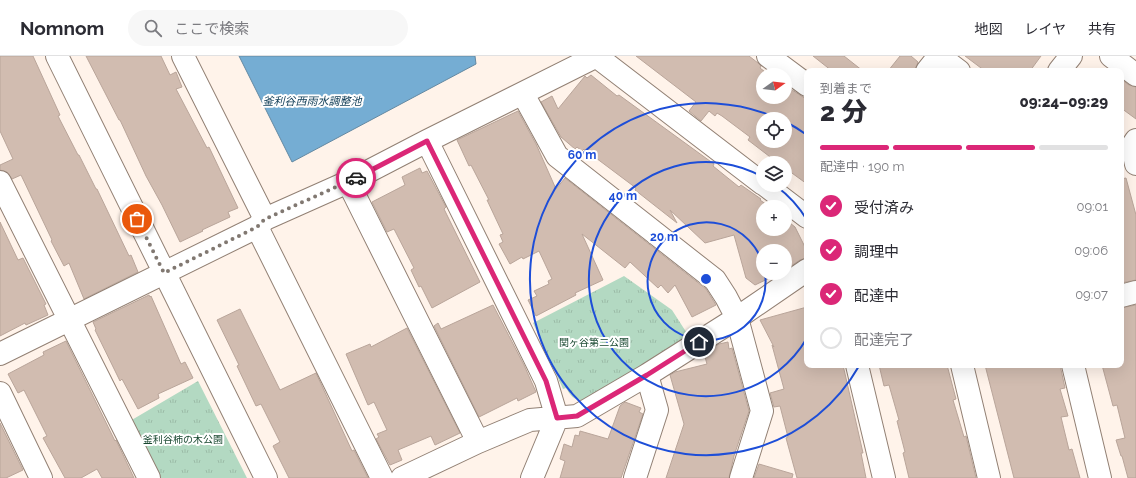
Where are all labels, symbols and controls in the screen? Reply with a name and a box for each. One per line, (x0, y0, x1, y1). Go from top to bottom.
search box (128, 10, 408, 46)
text: Nomnom (20, 17, 104, 39)
icon: search (142, 17, 164, 39)
text: ここで検索 (174, 20, 249, 38)
text: 地図 (974, 21, 1002, 37)
text: レイヤ (1024, 21, 1066, 37)
text: 共有 (1088, 21, 1116, 37)
north arrow (756, 68, 792, 104)
map controls (756, 68, 792, 280)
text: 到着まで (820, 81, 872, 96)
text: 09:24–09:29 (1020, 93, 1108, 111)
water label: 釜利谷西雨水調整池 (263, 95, 362, 108)
text: 2 分 (820, 97, 867, 127)
button: locate (756, 112, 792, 148)
text: 60 m (568, 148, 596, 162)
button: layers (756, 156, 792, 192)
courier (336, 158, 376, 198)
text: 配達中 · 190 m (820, 159, 905, 174)
icon: car (345, 167, 367, 189)
text: 40 m (609, 189, 637, 203)
icon: check (820, 195, 842, 217)
text: 受付済み (854, 199, 914, 217)
text: 09:01 (1076, 199, 1108, 214)
button: + (756, 200, 792, 236)
pin (120, 202, 154, 236)
icon: bag (126, 208, 148, 230)
text: 20 m (650, 230, 678, 244)
icon: check (820, 239, 842, 261)
text: 調理中 (854, 243, 899, 261)
text: 09:06 (1074, 243, 1108, 258)
button: − (756, 244, 792, 280)
centre of rings (699, 272, 713, 286)
icon: check (820, 283, 842, 305)
text: 配達中 (854, 287, 899, 305)
text: 09:07 (1075, 287, 1108, 302)
pin (682, 325, 716, 359)
icon: home (688, 331, 710, 353)
text: 配達完了 (854, 331, 914, 349)
park label: 関ヶ谷第二公園 (559, 337, 629, 348)
park label: 釜利谷柿の木公園 (143, 434, 223, 445)

